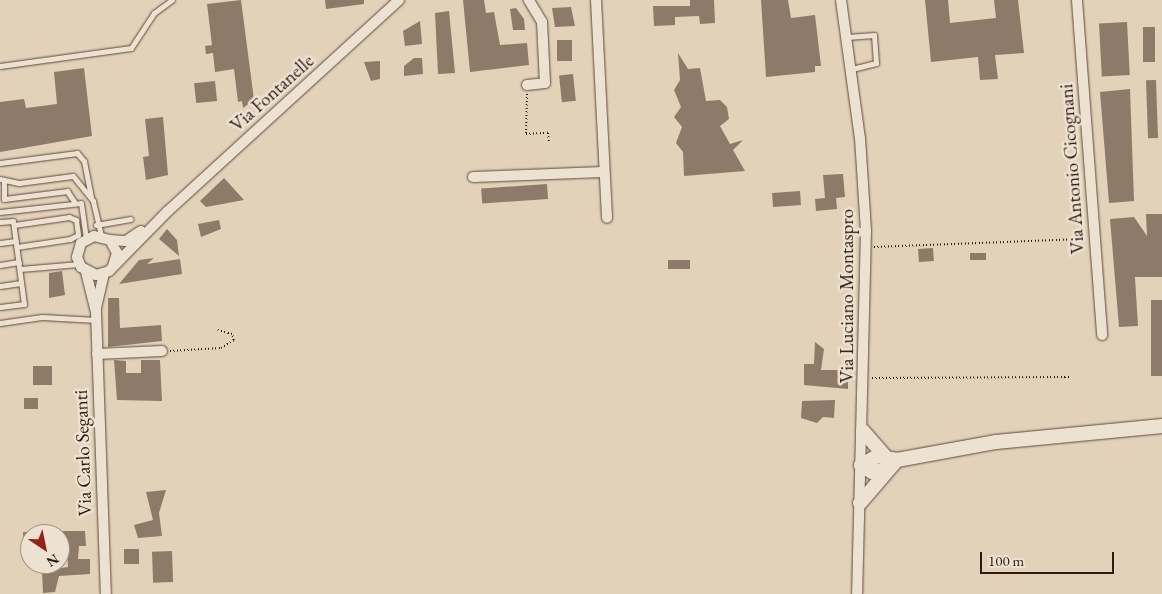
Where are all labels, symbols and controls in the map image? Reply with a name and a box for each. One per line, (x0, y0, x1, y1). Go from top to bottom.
street label: Via Fontanelle (226, 50, 318, 136)
street label: Via Antonio Cicognani (1055, 83, 1089, 255)
street label: Via Luciano Montaspro (836, 209, 858, 383)
street label: Via Carlo Seganti (69, 389, 97, 517)
north arrow (20, 524, 70, 574)
scale bar (982, 542, 1116, 574)
text: N (43, 550, 63, 571)
text: 100 m (988, 551, 1024, 570)

